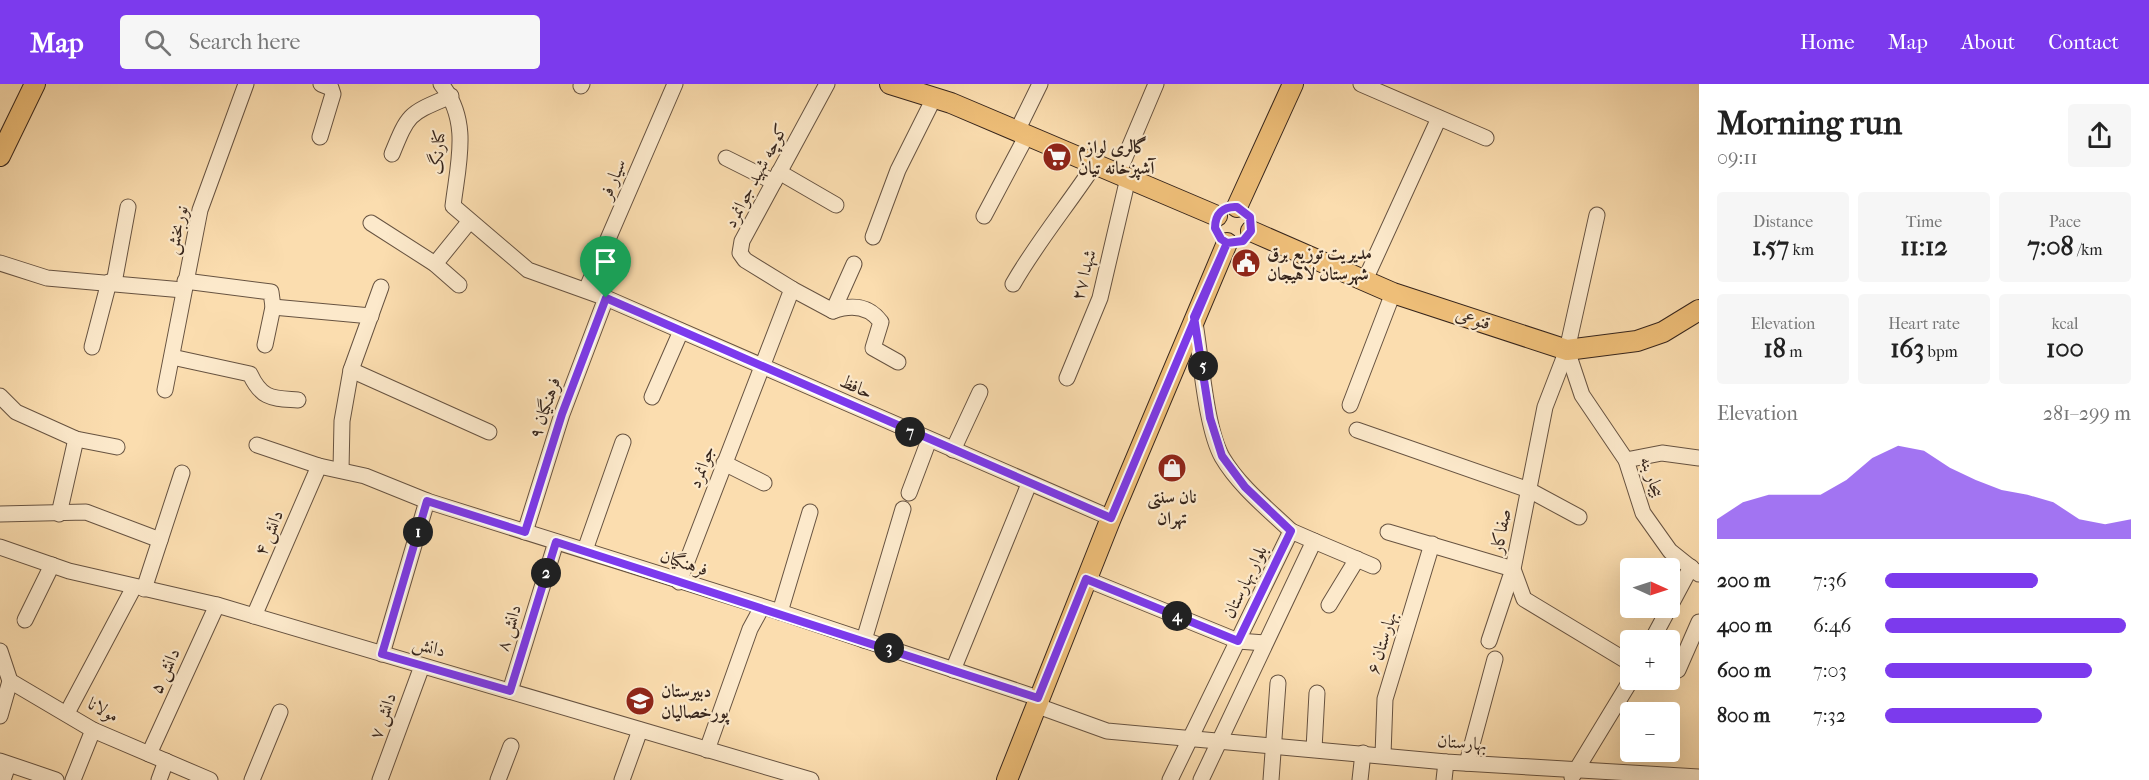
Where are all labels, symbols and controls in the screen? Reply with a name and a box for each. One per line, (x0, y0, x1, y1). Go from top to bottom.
search box (120, 15, 540, 69)
text: Map (30, 26, 84, 59)
icon: search (141, 26, 174, 59)
text: Search here (189, 29, 300, 55)
text: Home (1800, 30, 1855, 54)
text: Map (1888, 30, 1928, 54)
text: About (1961, 30, 2015, 54)
text: Contact (2048, 30, 2119, 54)
text: Morning run (1717, 104, 1902, 143)
button: share (2068, 104, 2131, 167)
street label: کوچه شهید جوانمرد (720, 120, 794, 233)
street label: کنارنگ (424, 129, 450, 175)
place label: گالری لوازم آشپزخانه تیان (1078, 136, 1156, 181)
supermarket icon: گالری لوازم آشپزخانه تیان (1041, 141, 1073, 173)
text: 09:11 (1717, 146, 1758, 169)
street label: سیار فر (594, 156, 632, 204)
street label: نوربخش (161, 204, 194, 257)
text: Distance (1753, 212, 1813, 231)
text: Time (1906, 212, 1942, 231)
text: Pace (2049, 212, 2081, 231)
text: 1.57 (1752, 231, 1789, 262)
text: 11:12 (1900, 231, 1948, 262)
text: 7:08 (2027, 231, 2074, 262)
pin (580, 236, 631, 298)
text: km (1789, 240, 1814, 259)
text: /km (2074, 240, 2103, 259)
place label: مدیریت توزیع برق شهرستان لاهیجان (1267, 243, 1372, 286)
icon: arrive (589, 245, 622, 278)
street label: ۲۷ شهدا (1067, 247, 1102, 303)
public building icon: مدیریت توزیع برق شهرستان لاهیجان (1230, 247, 1262, 279)
street label: قنوعی (1453, 304, 1493, 334)
text: Elevation (1751, 314, 1815, 333)
text: Heart rate (1888, 314, 1960, 333)
text: kcal (2052, 314, 2078, 333)
text: 18 (1763, 333, 1786, 364)
text: 163 (1890, 333, 1924, 364)
text: 100 (2046, 333, 2084, 364)
text: m (1786, 342, 1803, 361)
text: bpm (1924, 342, 1958, 361)
pin: 5 (1188, 351, 1218, 381)
text: 5 (1200, 356, 1206, 375)
street label: حافظ (836, 371, 876, 403)
street label: فرهنگیان ۹ (525, 375, 566, 442)
text: Elevation (1717, 402, 1798, 425)
text: 281–299 m (2043, 402, 2131, 425)
pin: 7 (895, 417, 925, 447)
text: 7 (906, 422, 914, 441)
street label: جوانمرد (684, 443, 721, 492)
shop icon: نان سنتی تهران (1156, 452, 1188, 484)
street label: بیجار بنه (1635, 454, 1669, 500)
place label: نان سنتی تهران (1147, 487, 1197, 530)
street label: دانش ۴ (250, 507, 289, 559)
street label: صفاکار (1486, 507, 1516, 557)
pin: 1 (403, 517, 433, 547)
text: 1 (415, 522, 421, 541)
street label: بلوار بهارستان (1218, 542, 1273, 622)
street label: فرهنگیان (657, 545, 711, 582)
pin: 2 (531, 558, 561, 588)
north arrow (1620, 558, 1680, 618)
map controls (1620, 558, 1680, 762)
text: 2 (542, 563, 550, 582)
text: 200 m (1717, 569, 1770, 592)
text: 7:36 (1813, 569, 1847, 592)
pin: 4 (1162, 601, 1192, 631)
street label: دانش ۸ (492, 602, 527, 654)
text: 4 (1172, 606, 1182, 625)
street label: بهارستان ۶ (1363, 609, 1402, 677)
text: 400 m (1717, 614, 1772, 637)
text: 6:46 (1813, 614, 1851, 637)
button: + (1620, 630, 1680, 690)
street label: دانش (410, 632, 448, 663)
pin: 3 (874, 633, 904, 663)
text: 3 (886, 638, 892, 657)
street label: دانش ۵ (145, 645, 185, 697)
text: 600 m (1717, 659, 1771, 682)
text: 7:03 (1813, 659, 1847, 682)
place label: دبیرستان پورخصالیان (661, 681, 730, 725)
school or university icon: دبیرستان پورخصالیان (624, 685, 656, 717)
street label: دانش ۷ (365, 690, 402, 742)
street label: مولانا (84, 693, 122, 727)
button: − (1620, 702, 1680, 762)
text: 800 m (1717, 704, 1770, 727)
text: 7:32 (1813, 704, 1846, 727)
street label: بهارستان (1436, 730, 1488, 757)

